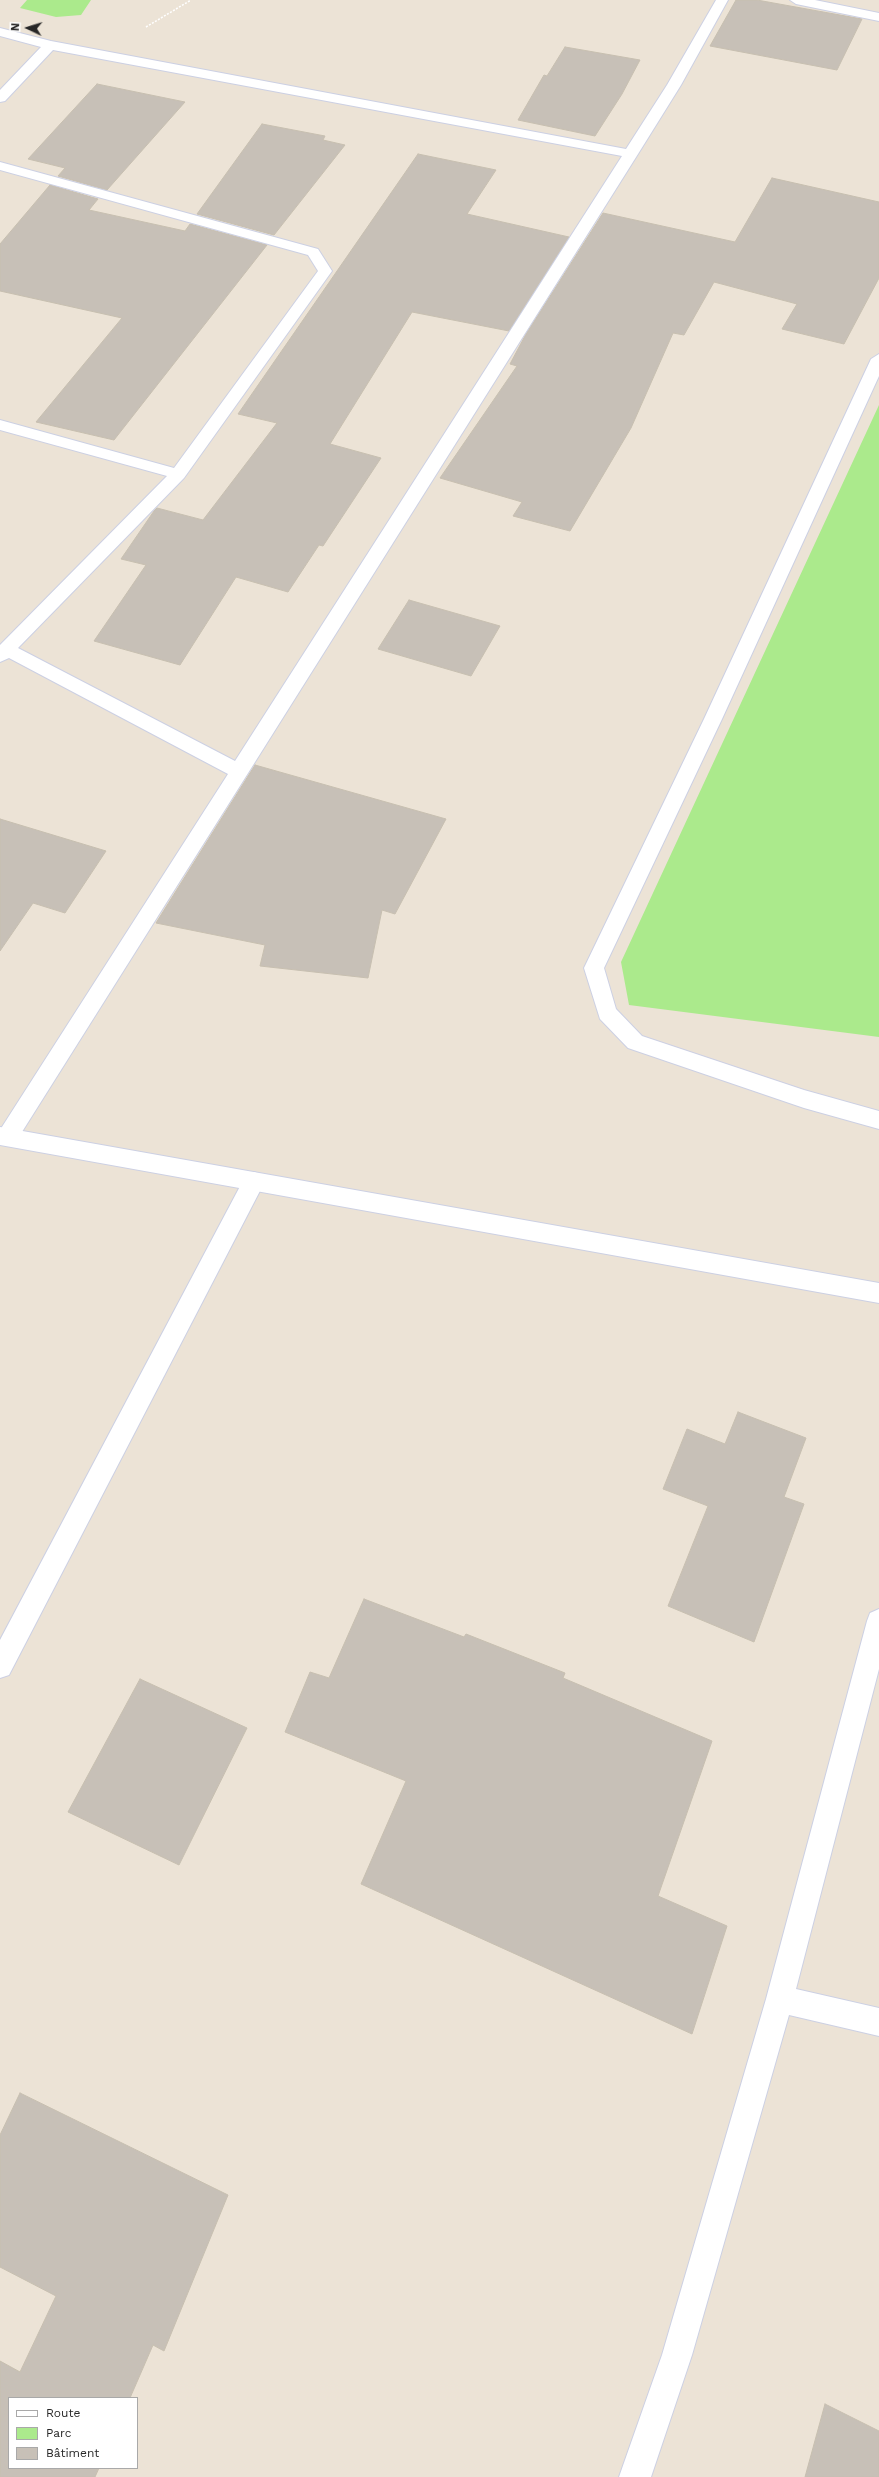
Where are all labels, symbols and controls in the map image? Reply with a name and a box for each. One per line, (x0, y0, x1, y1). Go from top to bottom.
north arrow (8, 8, 48, 48)
text: N (9, 23, 22, 32)
legend (8, 2397, 138, 2469)
text: Route (46, 2406, 80, 2420)
text: Parc (46, 2426, 72, 2440)
text: Bâtiment (46, 2446, 99, 2460)

